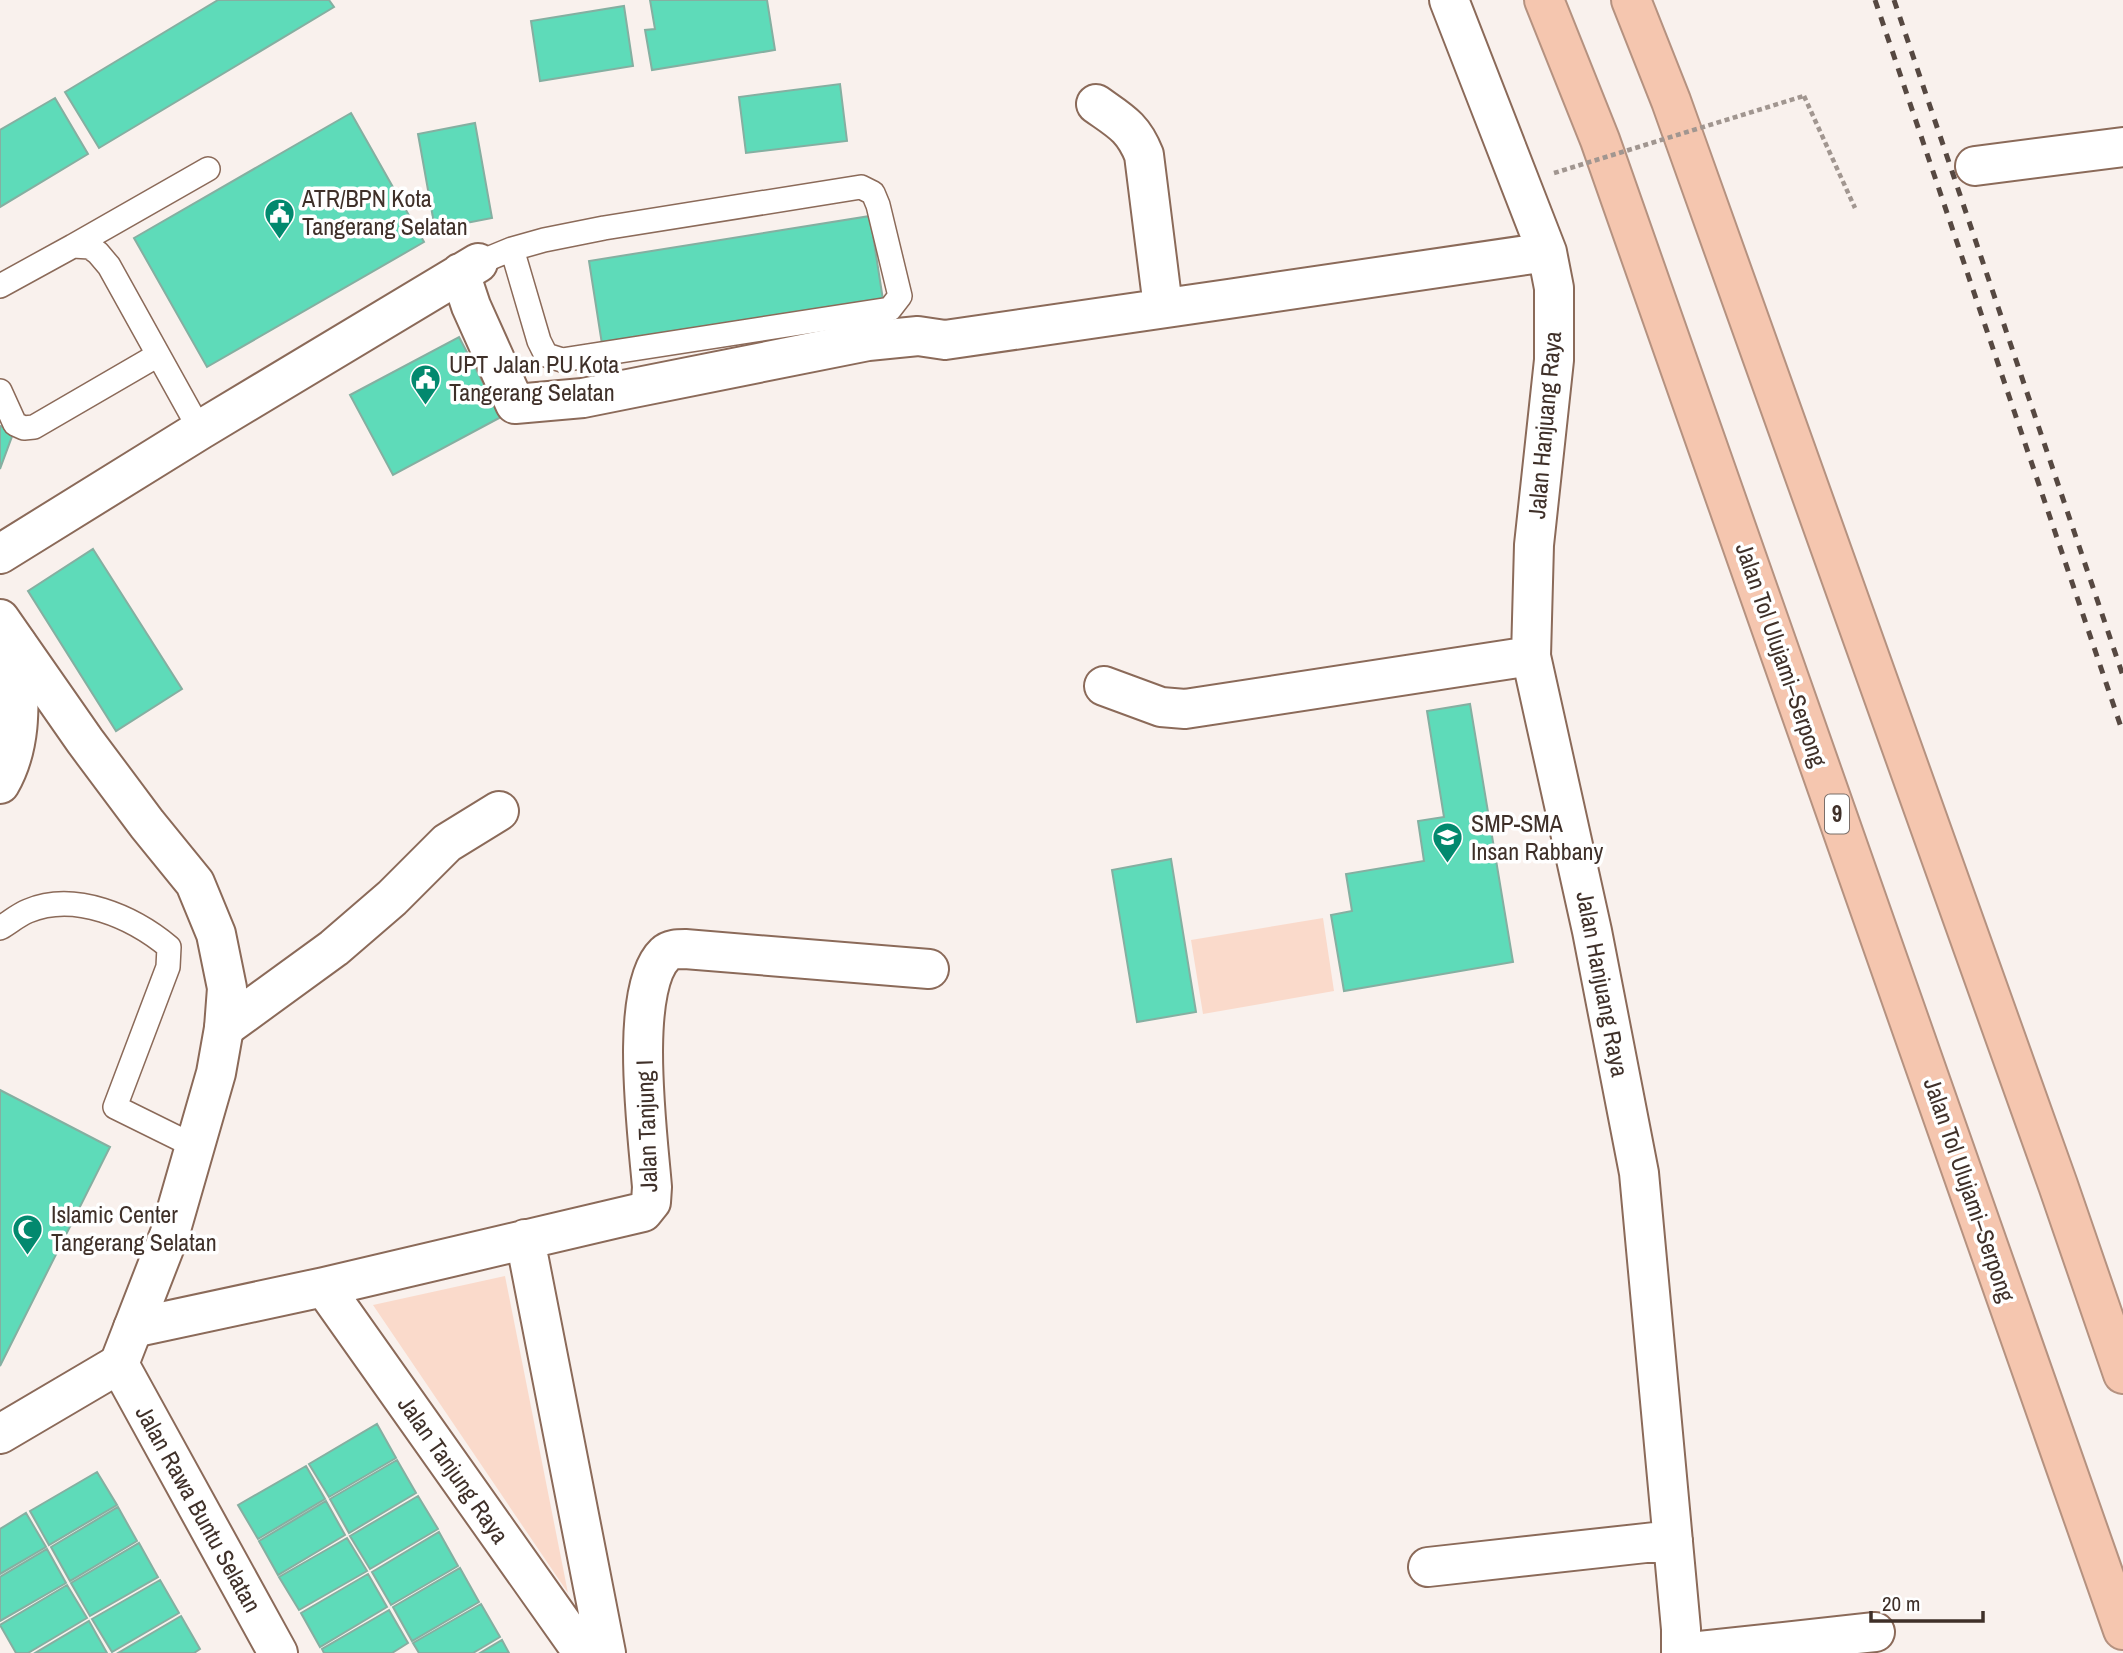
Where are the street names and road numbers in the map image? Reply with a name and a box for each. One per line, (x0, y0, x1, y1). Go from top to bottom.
street label: Jalan Hanjuang Raya (1520, 330, 1568, 520)
street label: Jalan Tol Ulujami–Serpong (1729, 538, 1835, 771)
road number: 9 (1825, 794, 1849, 834)
street label: Jalan Hanjuang Raya (1569, 888, 1637, 1079)
street label: Jalan Tanjung I (628, 1059, 664, 1193)
street label: Jalan Tol Ulujami–Serpong (1917, 1073, 2023, 1306)
street label: Jalan Tanjung Raya (391, 1389, 517, 1549)
street label: Jalan Rawa Buntu Selatan (129, 1399, 269, 1618)

